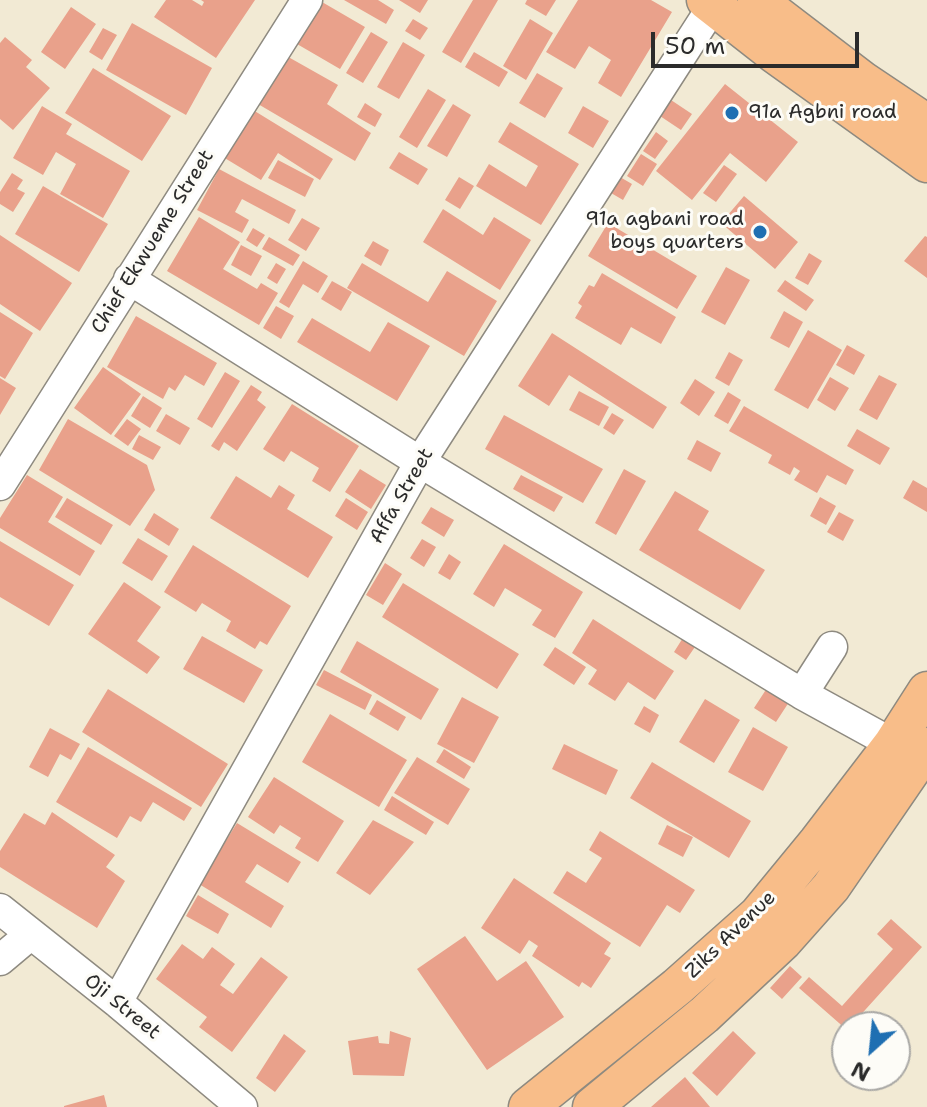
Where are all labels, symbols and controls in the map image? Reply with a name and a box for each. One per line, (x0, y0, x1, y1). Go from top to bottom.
scale bar (655, 16, 863, 66)
text: 50 m (665, 30, 725, 62)
place label: 91a Agbni road (748, 101, 897, 125)
marker: 91a Agbni road (723, 104, 741, 122)
street label: Chief Ekwueme Street (87, 146, 219, 338)
place label: 91a agbani road boys quarters (585, 208, 744, 255)
marker: 91a agbani road boys quarters (751, 223, 769, 241)
street label: Affa Street (365, 444, 439, 548)
street label: Ziks Avenue (681, 886, 781, 984)
street label: Oji Street (79, 969, 165, 1045)
north arrow (831, 1011, 911, 1091)
text: N (846, 1054, 875, 1088)

